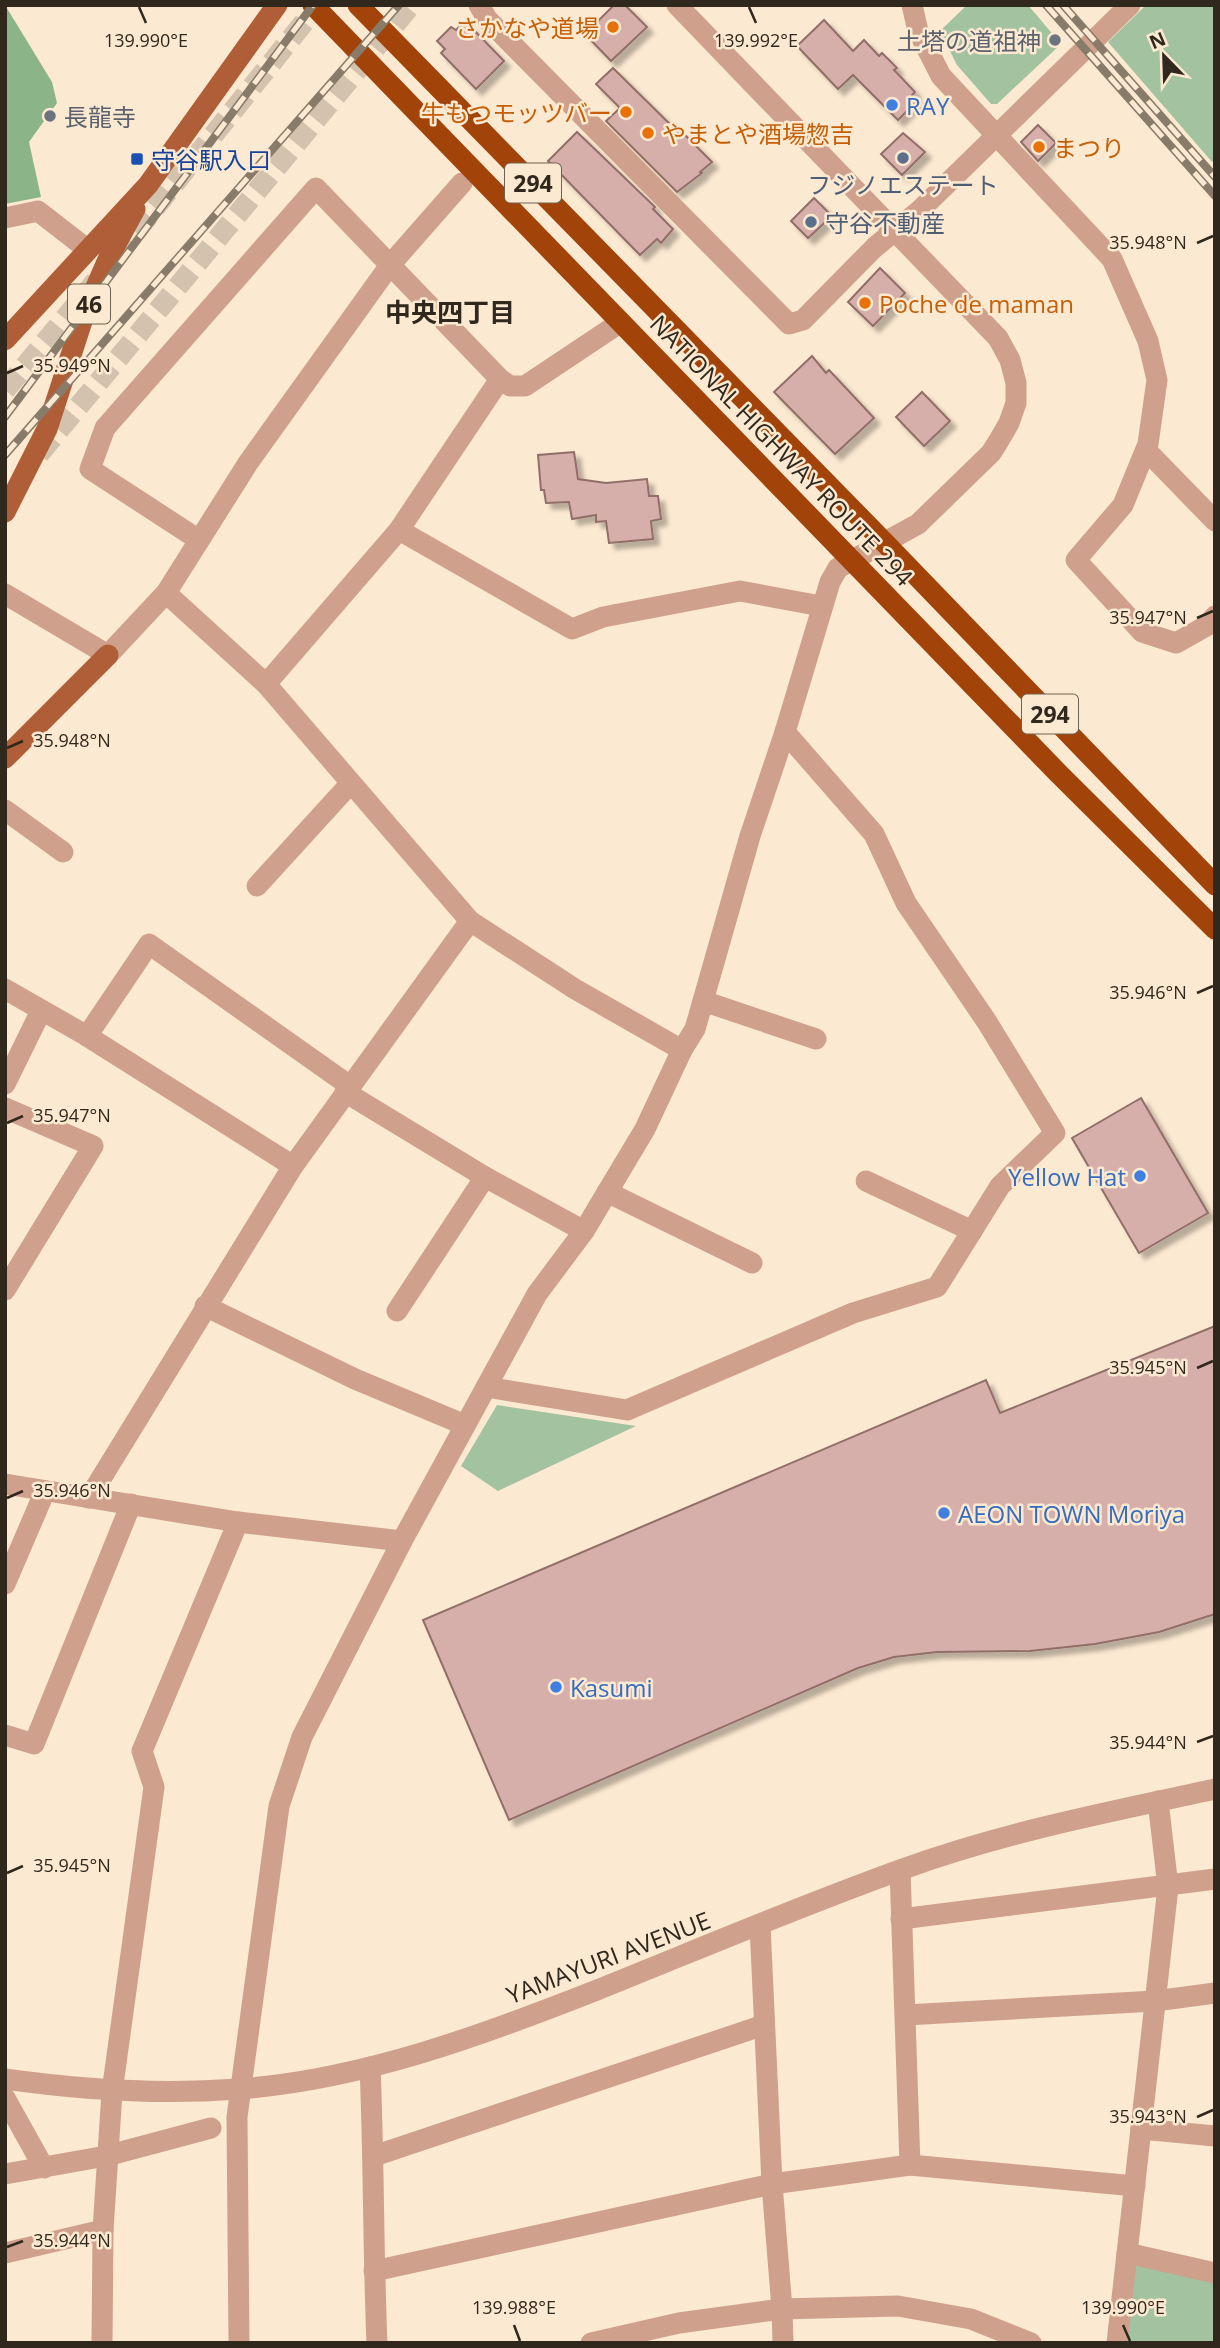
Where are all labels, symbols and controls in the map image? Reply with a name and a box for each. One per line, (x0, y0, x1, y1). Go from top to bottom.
place label: さかなや道場 (455, 11, 599, 44)
marker: さかなや道場 (605, 19, 621, 35)
north arrow (1129, 21, 1199, 91)
place label: 土塔の道祖神 (897, 24, 1041, 57)
text: N (1145, 25, 1170, 55)
text: 139.990°E (104, 28, 188, 52)
text: 139.992°E (714, 28, 798, 52)
marker: 土塔の道祖神 (1047, 32, 1063, 48)
place label: RAY (906, 89, 950, 122)
place label: 牛もつモッツバー (421, 96, 612, 129)
marker: RAY (884, 97, 900, 113)
place label: 長龍寺 (64, 100, 136, 133)
marker: 牛もつモッツバー (618, 104, 634, 120)
marker: 長龍寺 (42, 108, 58, 124)
place label: やまとや酒場惣吉 (662, 117, 854, 150)
marker: やまとや酒場惣吉 (640, 125, 656, 141)
place label: まつり (1053, 131, 1125, 164)
marker: まつり (1031, 139, 1047, 155)
place label: 守谷駅入口 (151, 143, 271, 176)
marker: フジノエステート (895, 150, 911, 166)
marker: 守谷駅入口 (129, 151, 145, 167)
road number: 294 (505, 164, 561, 202)
place label: フジノエステート (807, 168, 999, 201)
place label: 守谷不動産 (825, 206, 945, 239)
marker: 守谷不動産 (803, 214, 819, 230)
text: 35.948°N (1109, 230, 1187, 254)
road number: 46 (68, 284, 110, 324)
place label: Poche de maman (879, 287, 1074, 320)
district label: 中央四丁目 (385, 294, 515, 330)
marker: Poche de maman (857, 295, 873, 311)
street label: NATIONAL HIGHWAY ROUTE 294 (643, 307, 921, 593)
text: 35.949°N (33, 353, 111, 377)
text: 35.947°N (1109, 605, 1187, 629)
road number: 294 (1022, 694, 1078, 734)
text: 35.948°N (33, 728, 111, 752)
text: 35.946°N (1109, 980, 1187, 1004)
text: 35.947°N (33, 1103, 111, 1127)
place label: Yellow Hat (1008, 1160, 1126, 1193)
marker: Yellow Hat (1132, 1168, 1148, 1184)
text: 35.945°N (1109, 1355, 1187, 1379)
text: 35.946°N (33, 1478, 111, 1502)
place label: AEON TOWN Moriya (958, 1497, 1185, 1530)
marker: AEON TOWN Moriya (936, 1505, 952, 1521)
place label: Kasumi (570, 1671, 652, 1704)
marker: Kasumi (548, 1679, 564, 1695)
text: 35.944°N (1109, 1730, 1187, 1754)
text: 35.945°N (33, 1853, 111, 1877)
street label: YAMAYURI AVENUE (501, 1903, 715, 2011)
text: 35.943°N (1109, 2104, 1187, 2128)
text: 35.944°N (33, 2228, 111, 2252)
text: 139.988°E (472, 2295, 556, 2319)
text: 139.990°E (1081, 2295, 1165, 2319)

